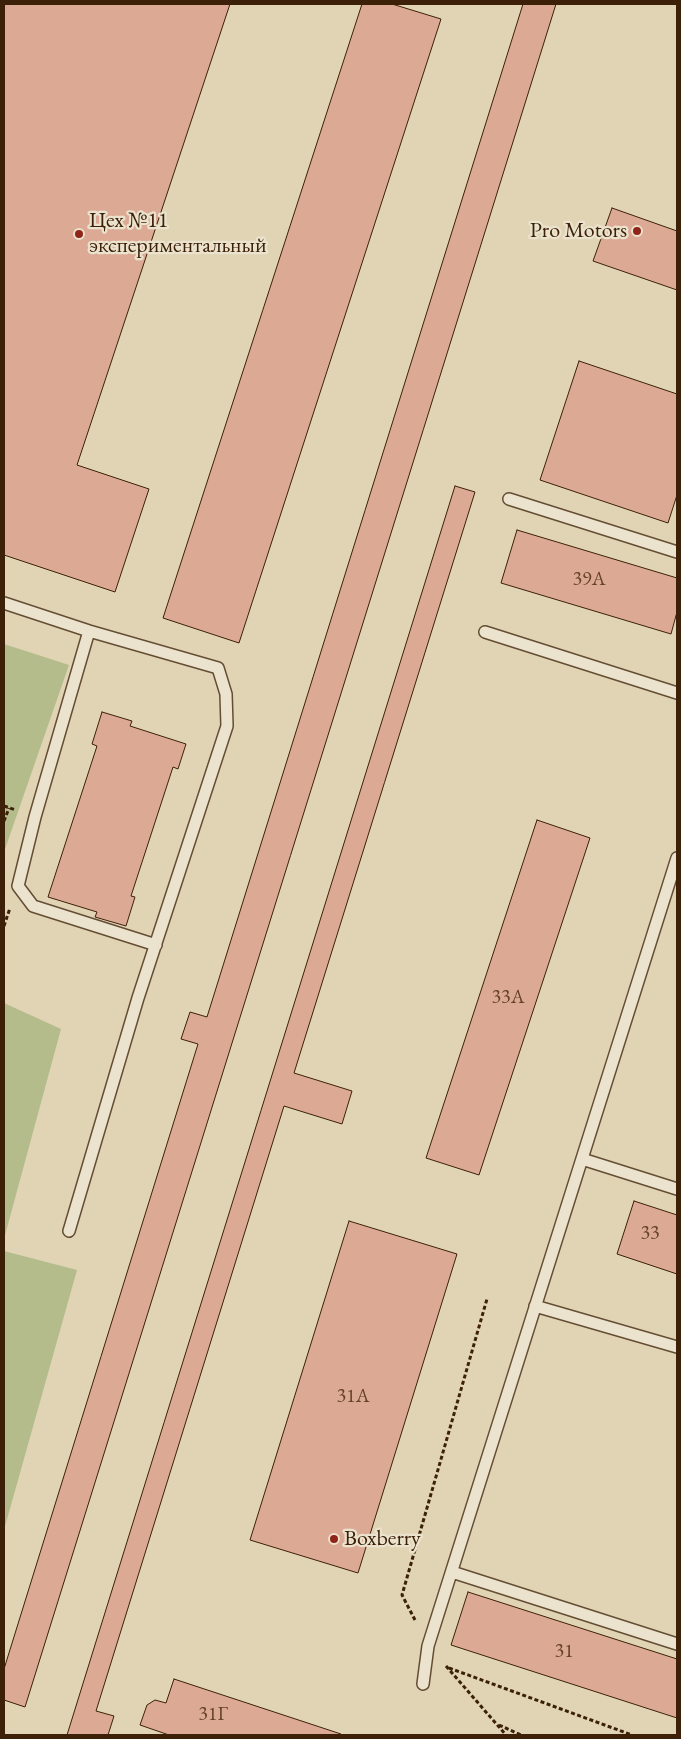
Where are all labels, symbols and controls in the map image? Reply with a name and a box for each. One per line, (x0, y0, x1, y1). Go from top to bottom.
place label: Цех №11 экспериментальный (89, 208, 267, 260)
place label: Pro Motors (530, 218, 627, 244)
marker: Pro Motors (631, 225, 643, 237)
marker: Цех №11 экспериментальный (73, 228, 85, 240)
house number: 39А (572, 568, 606, 592)
house number: 33А (491, 986, 525, 1010)
house number: 33 (640, 1222, 660, 1246)
house number: 31А (336, 1385, 370, 1409)
place label: Boxberry (344, 1526, 421, 1552)
marker: Boxberry (328, 1533, 340, 1545)
house number: 31 (554, 1640, 574, 1664)
house number: 31Г (198, 1703, 228, 1727)

